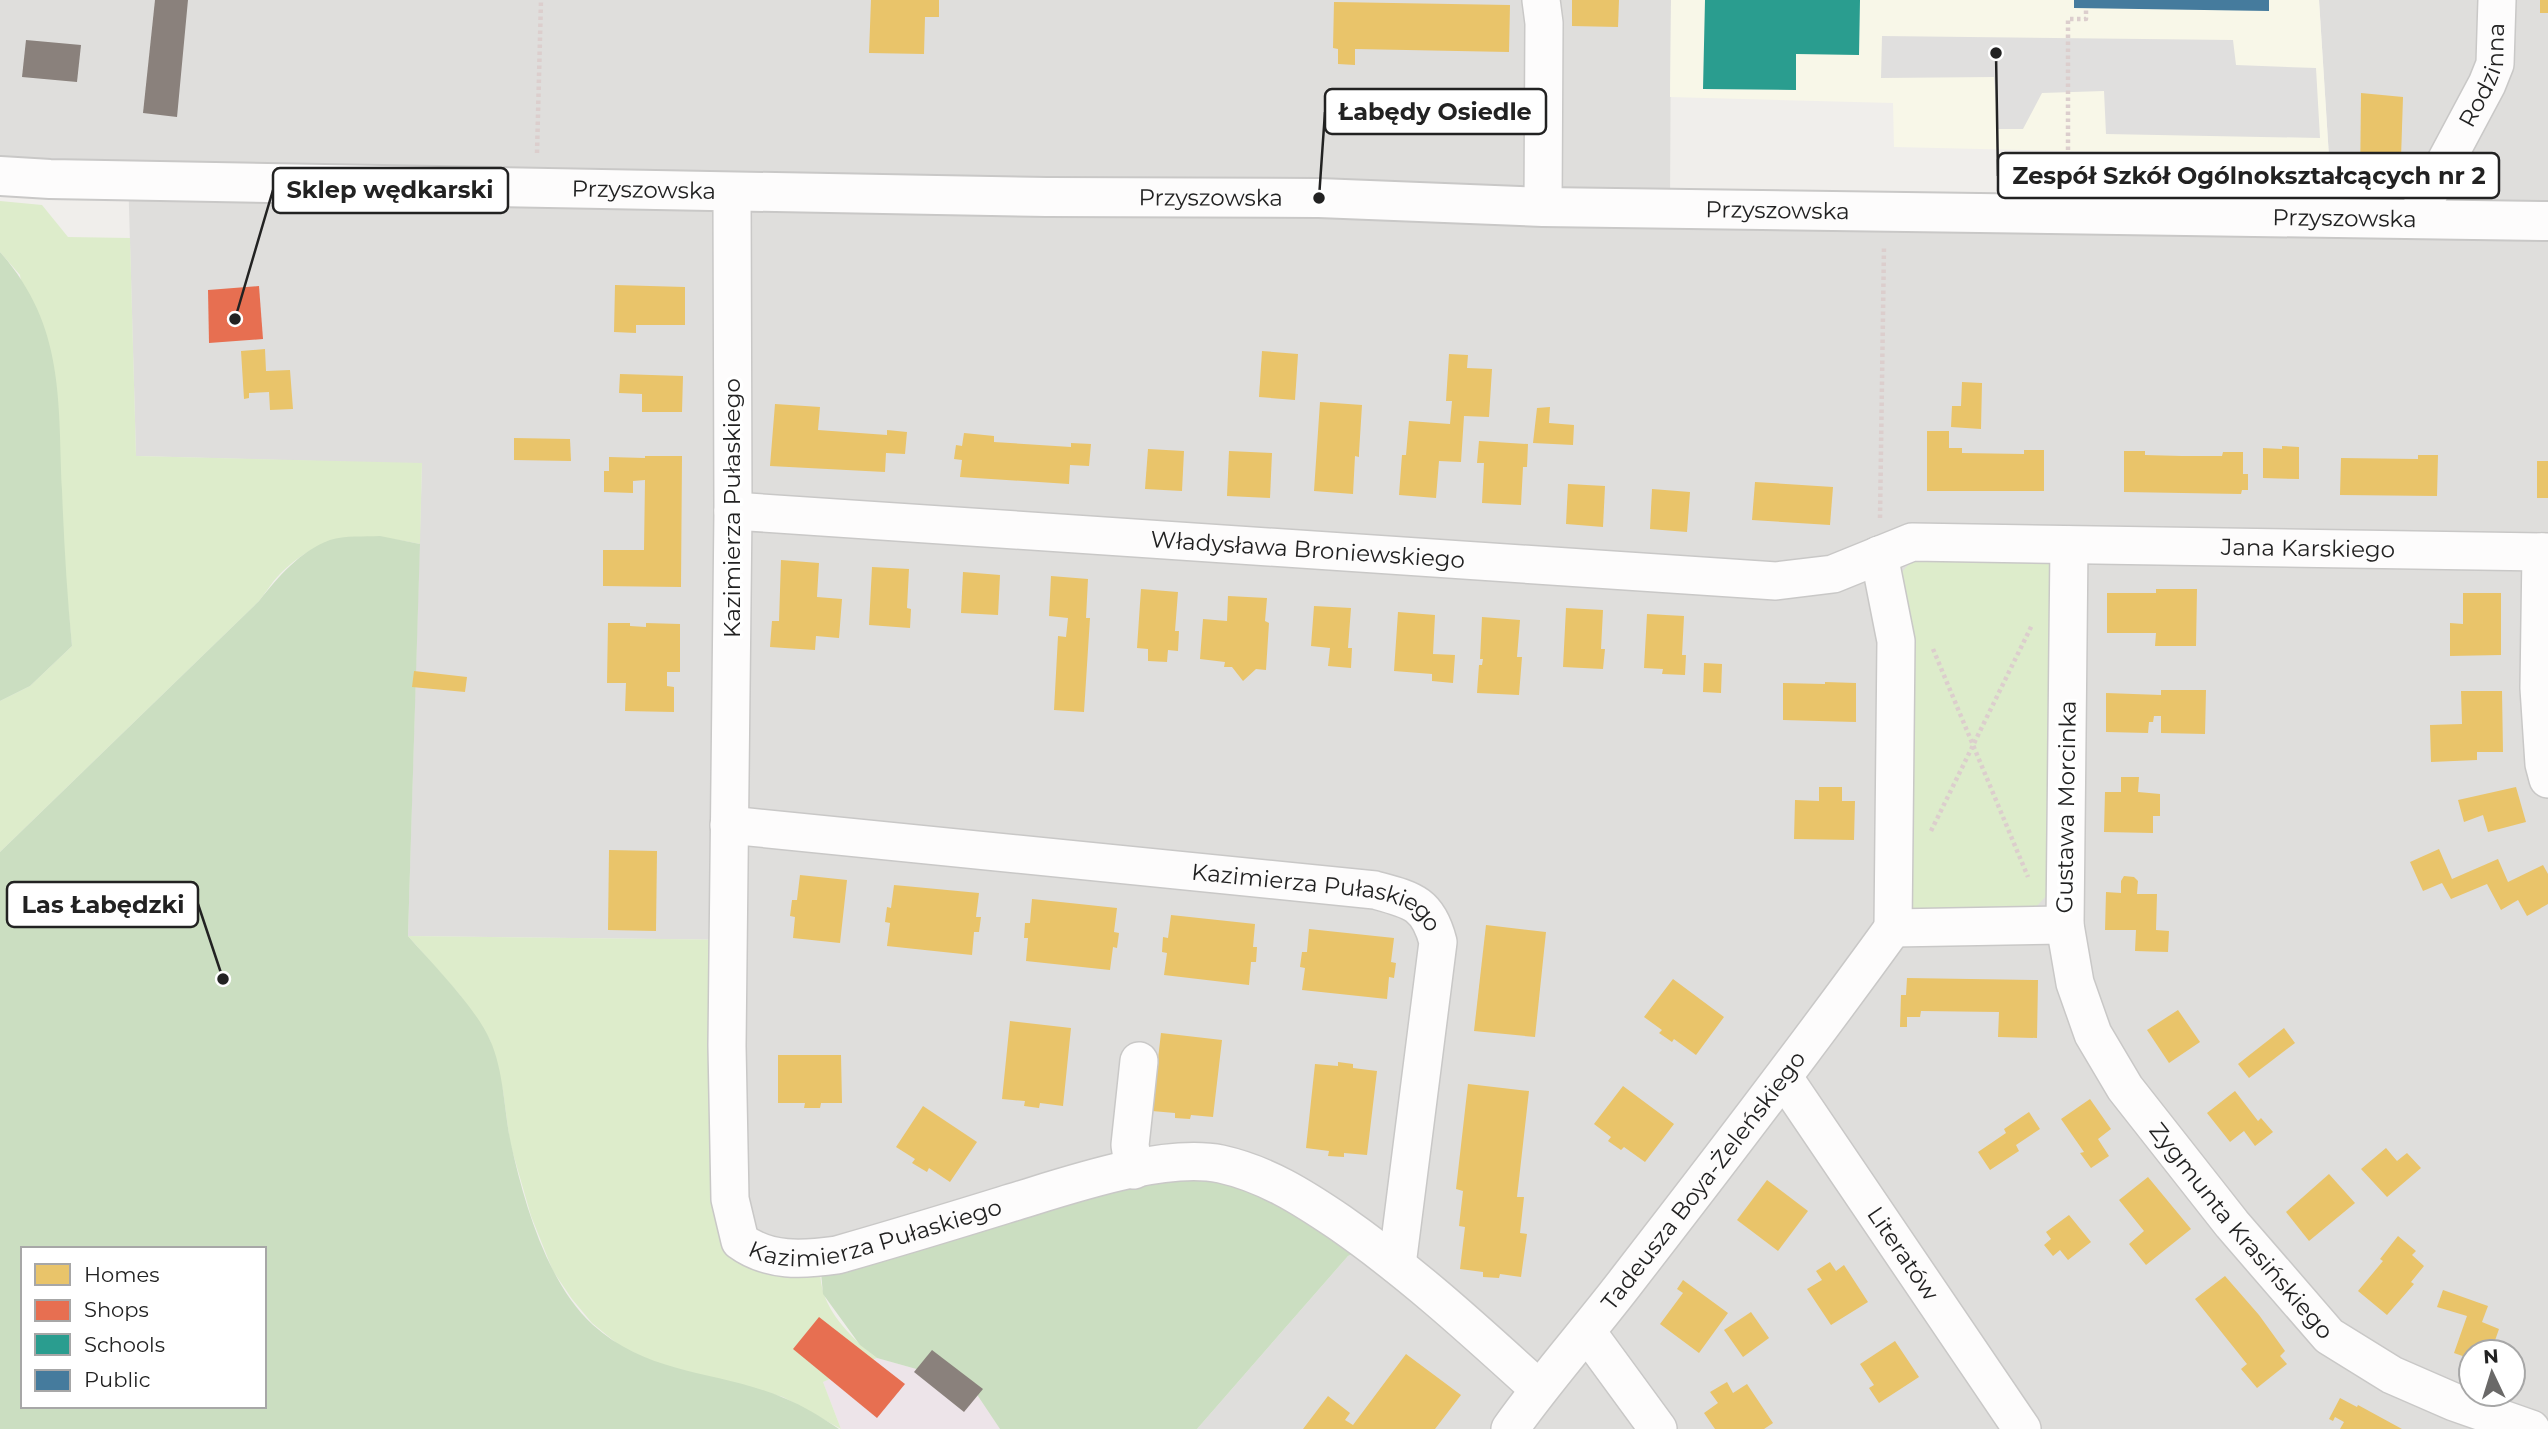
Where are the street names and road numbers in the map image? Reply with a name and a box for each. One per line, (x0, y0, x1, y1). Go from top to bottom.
street label: Rodzinna (2453, 22, 2510, 132)
street label: Przyszowska (571, 174, 716, 205)
street label: Przyszowska (1139, 183, 1283, 212)
street label: Przyszowska (1705, 195, 1850, 225)
street label: Przyszowska (2272, 203, 2417, 233)
street label: Kazimierza Pułaskiego (718, 378, 746, 638)
street label: Władysława Broniewskiego (1149, 525, 1466, 574)
street label: Jana Karskiego (2220, 533, 2395, 564)
street label: Gustawa Morcinka (2050, 700, 2082, 914)
street label: Kazimierza Pułaskiego (1190, 858, 1447, 936)
street label: Tadeusza Boya-Żeleńskiego (1595, 1045, 1812, 1316)
street label: Zygmunta Krasińskiego (2144, 1117, 2339, 1345)
street label: Kazimierza Pułaskiego (744, 1193, 1005, 1273)
street label: Literatów (1861, 1201, 1945, 1306)

